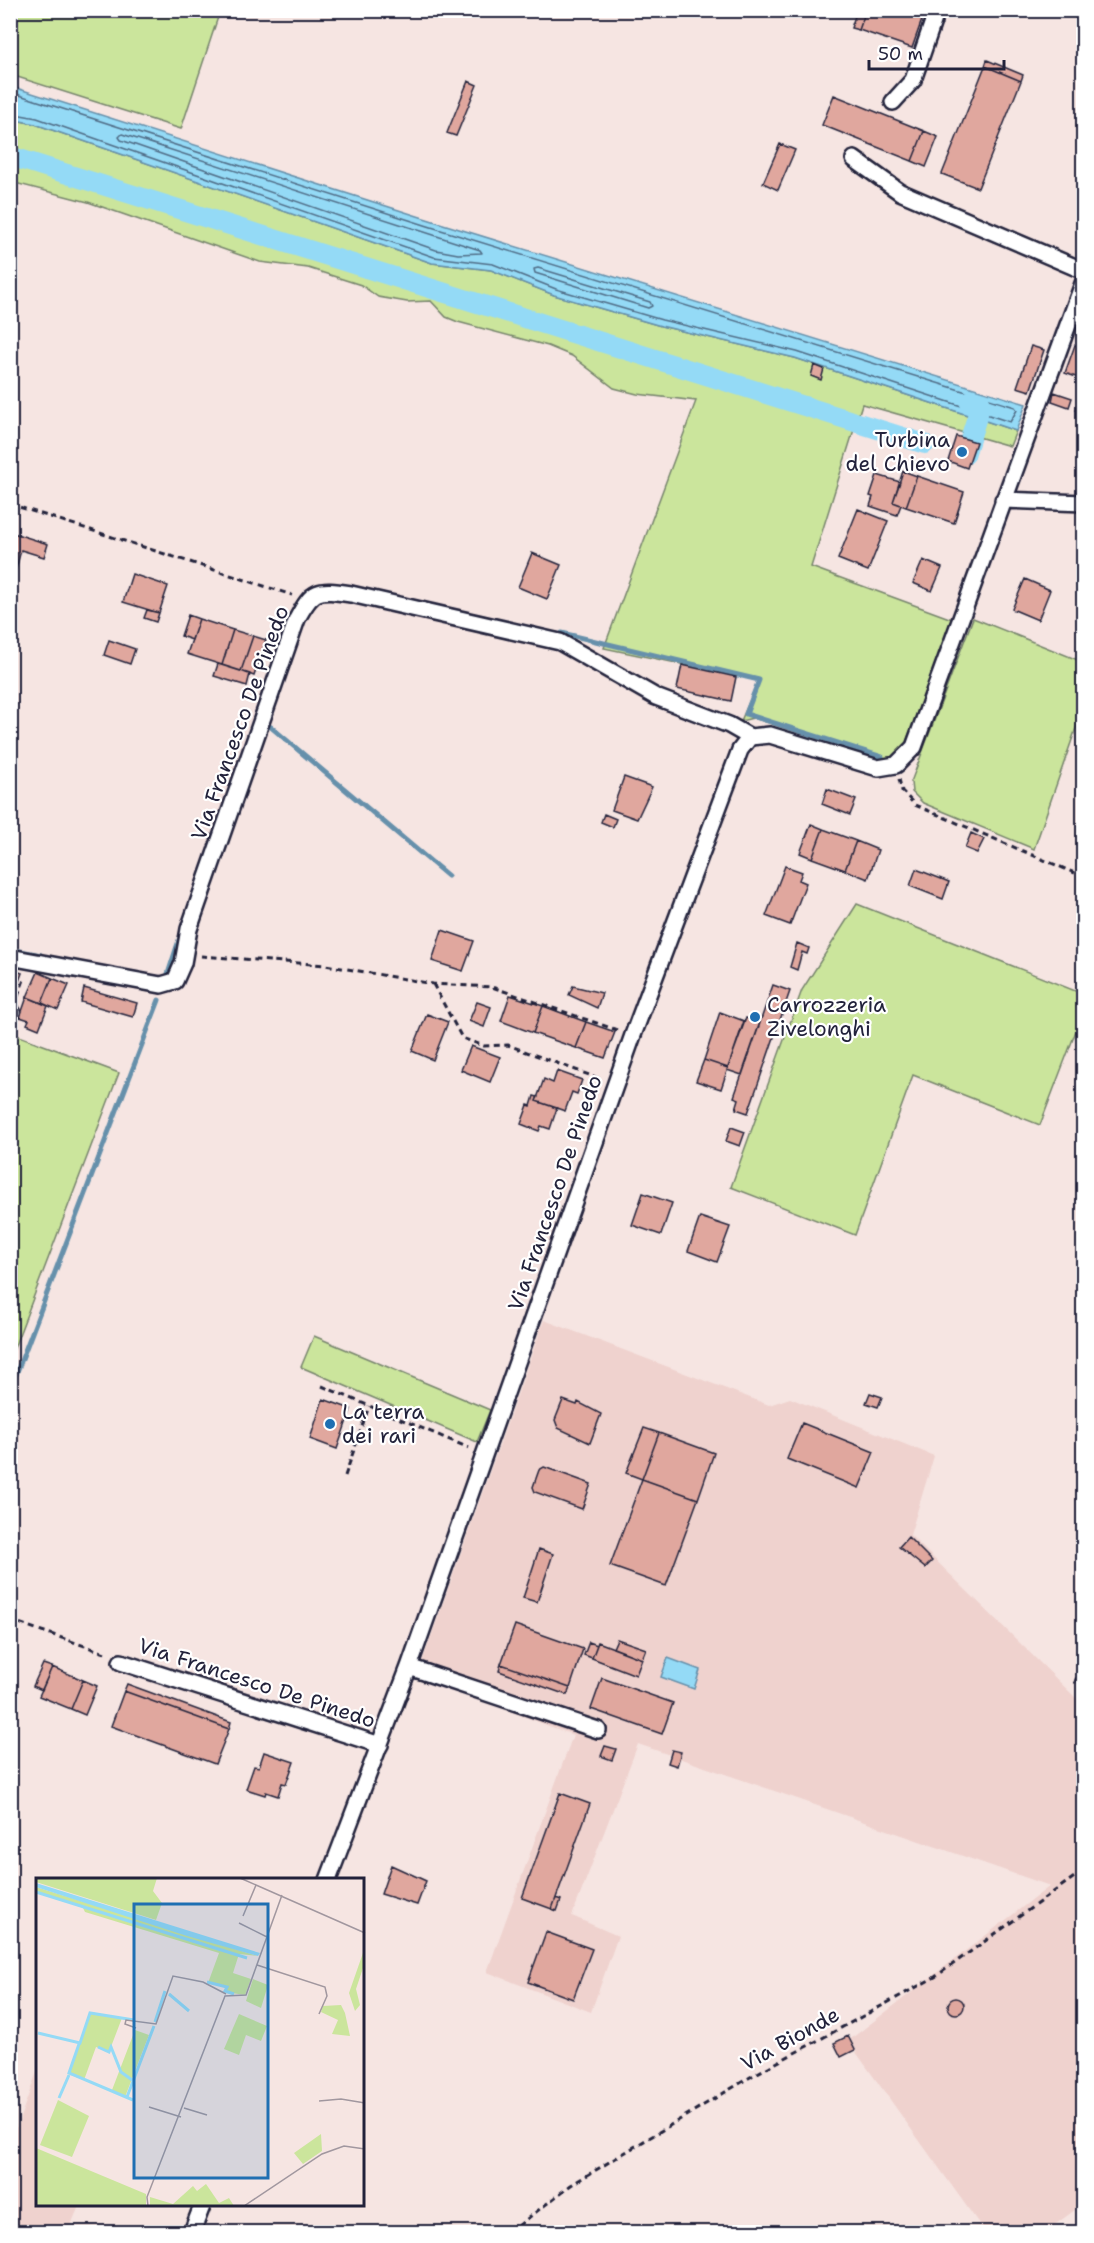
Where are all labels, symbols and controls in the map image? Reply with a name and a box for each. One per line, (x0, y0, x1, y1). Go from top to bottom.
scale bar (869, 33, 1004, 71)
text: 50 m (878, 42, 923, 66)
place label: Turbina del Chievo (845, 426, 950, 478)
marker: Turbina del Chievo (955, 445, 969, 459)
street label: Via Francesco De Pinedo (185, 602, 295, 844)
place label: Carrozzeria Zivelonghi (767, 991, 886, 1043)
marker: Carrozzeria Zivelonghi (748, 1010, 762, 1024)
street label: Via Francesco De Pinedo (501, 1071, 609, 1315)
place label: La terra dei rari (342, 1398, 424, 1450)
marker: La terra dei rari (323, 1417, 337, 1431)
street label: Via Francesco De Pinedo (135, 1631, 379, 1735)
inset map (36, 1878, 364, 2207)
street label: Via Bionde (736, 2000, 844, 2078)

